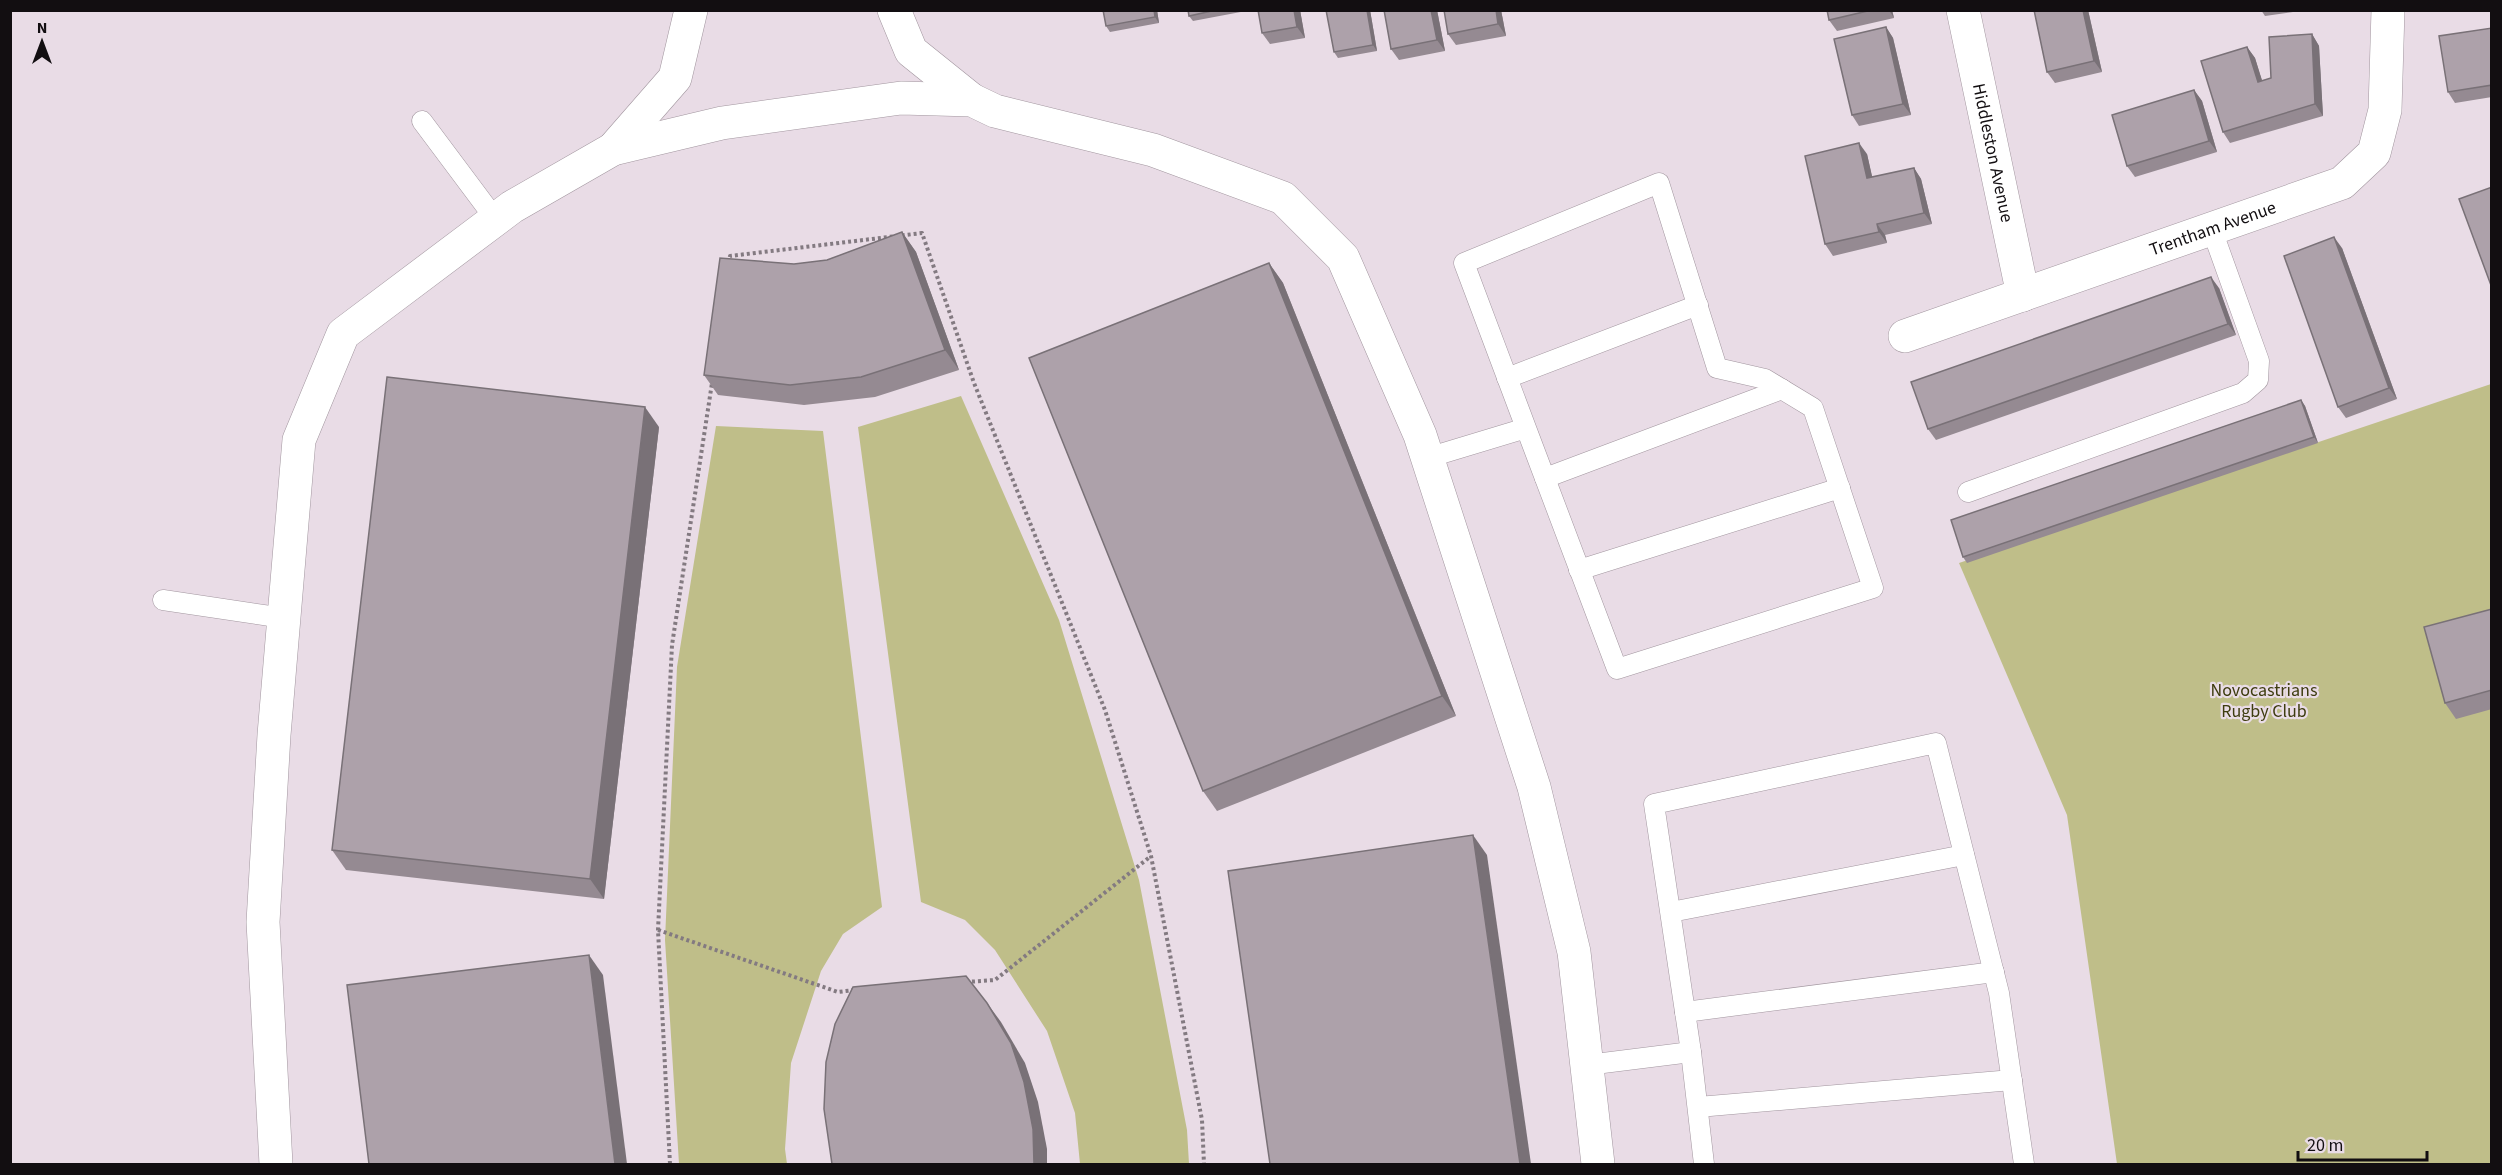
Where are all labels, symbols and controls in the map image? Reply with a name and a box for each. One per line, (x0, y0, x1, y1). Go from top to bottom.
north arrow (12, 12, 72, 72)
text: N (37, 17, 47, 39)
street label: Hiddleston Avenue (1966, 81, 2020, 225)
street label: Trentham Avenue (2146, 195, 2280, 262)
park label: Novocastrians Rugby Club (2211, 678, 2317, 724)
scale bar (2298, 1124, 2427, 1162)
text: 20 m (2307, 1133, 2343, 1158)

